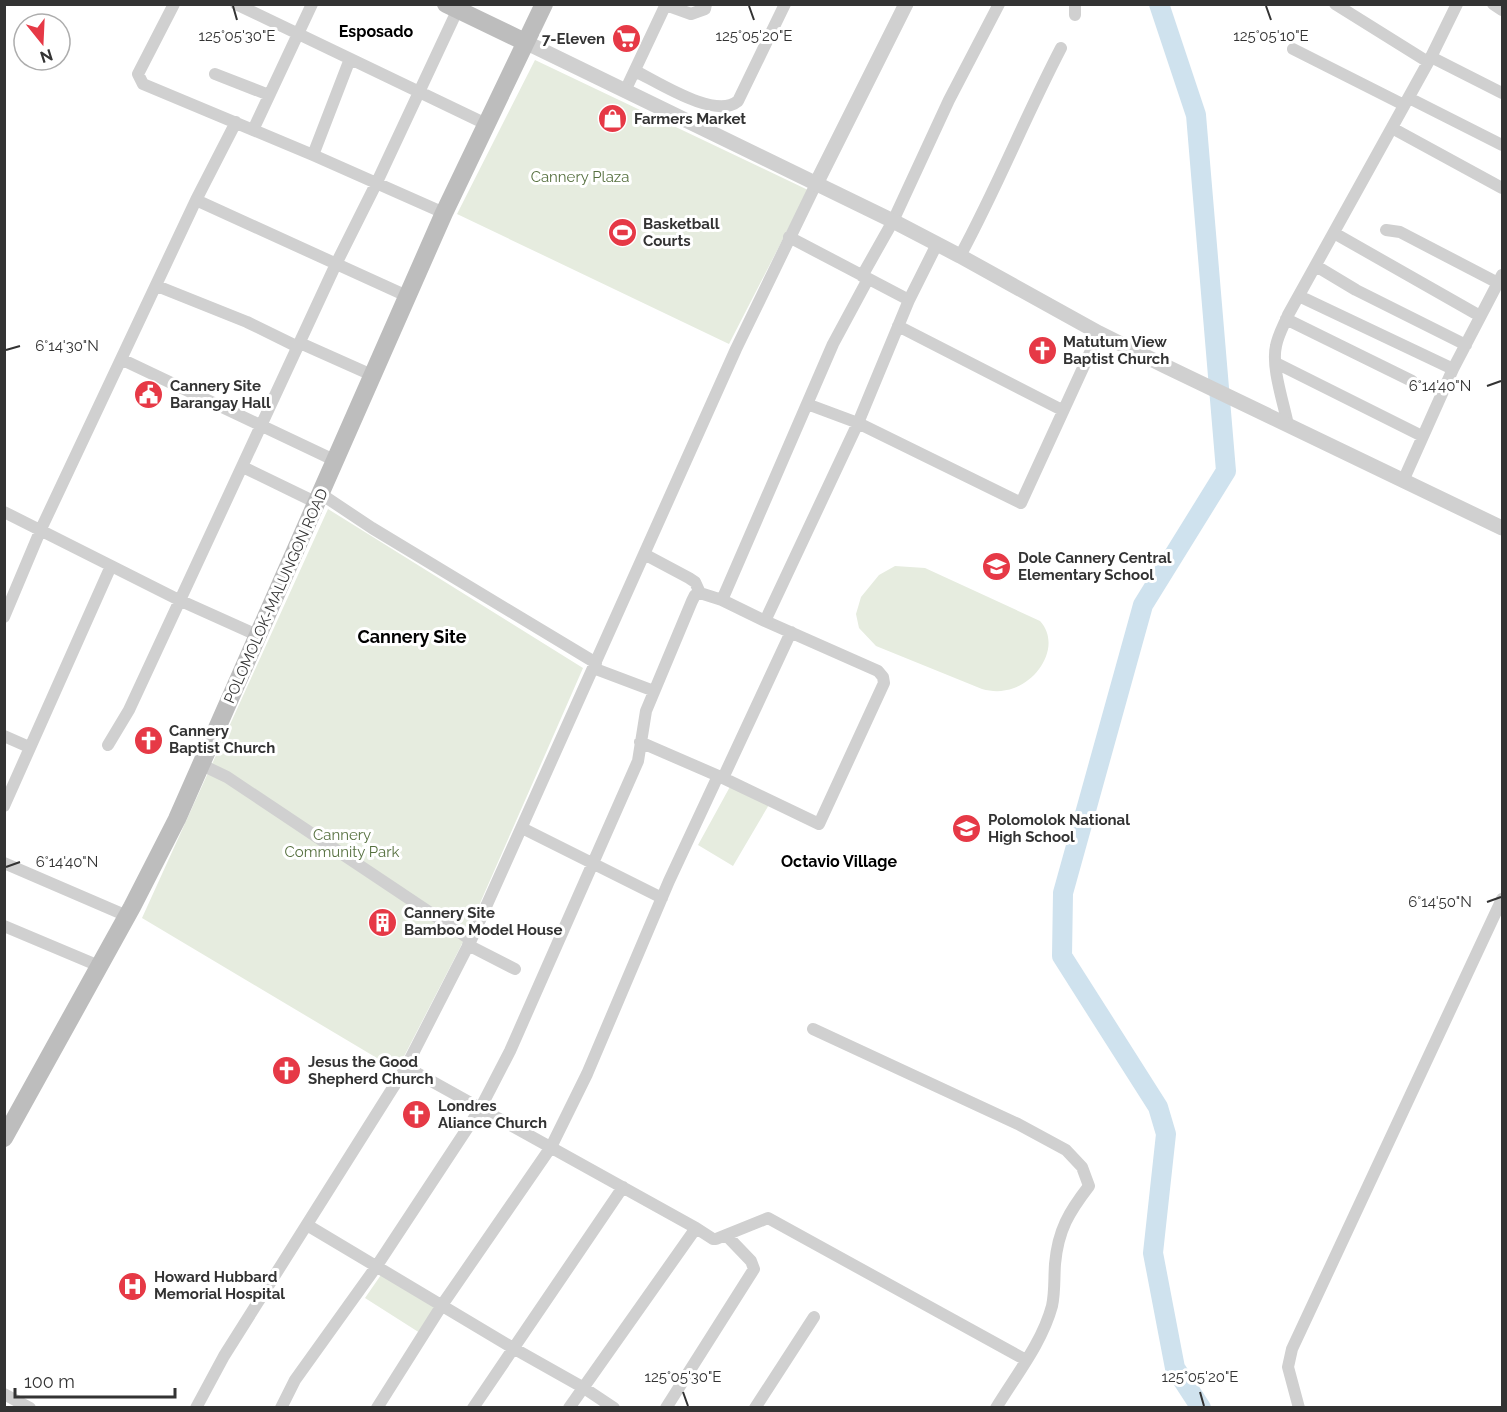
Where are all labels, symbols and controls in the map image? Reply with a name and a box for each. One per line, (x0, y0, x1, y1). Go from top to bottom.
north arrow (12, 12, 72, 72)
district label: Esposado (339, 22, 414, 41)
supermarket icon: 7-Eleven (610, 23, 642, 55)
text: 125°05'30"E (199, 27, 275, 45)
text: 125°05'20"E (716, 27, 792, 45)
text: 125°05'10"E (1233, 27, 1309, 45)
place label: 7-Eleven (542, 30, 605, 48)
text: N (38, 45, 55, 67)
shop icon: Farmers Market (597, 103, 629, 135)
place label: Farmers Market (634, 110, 746, 128)
park label: Cannery Plaza (531, 168, 629, 186)
place label: Basketball Courts (643, 215, 720, 250)
sports icon: Basketball Courts (606, 217, 638, 249)
place label: Matutum View Baptist Church (1063, 333, 1169, 368)
church icon: Matutum View Baptist Church (1026, 335, 1058, 367)
text: 6°14'30"N (35, 337, 99, 355)
place label: Cannery Site Barangay Hall (170, 377, 271, 412)
text: 6°14'40"N (1409, 377, 1471, 395)
public building icon: Cannery Site Barangay Hall (133, 379, 165, 411)
street label: POLOMOLOK-MALUNGON ROAD (220, 486, 332, 706)
place label: Dole Cannery Central Elementary School (1018, 549, 1172, 584)
school or university icon: Dole Cannery Central Elementary School (981, 551, 1013, 583)
district label: Cannery Site (357, 626, 467, 647)
place label: Cannery Baptist Church (169, 722, 275, 757)
church icon: Cannery Baptist Church (132, 724, 164, 756)
place label: Polomolok National High School (988, 811, 1130, 846)
school or university icon: Polomolok National High School (951, 813, 983, 845)
park label: Cannery Community Park (285, 826, 400, 861)
district label: Octavio Village (781, 852, 897, 871)
text: 6°14'40"N (36, 853, 98, 871)
text: 6°14'50"N (1408, 893, 1472, 911)
place label: Cannery Site Bamboo Model House (404, 904, 562, 939)
building icon: Cannery Site Bamboo Model House (367, 906, 399, 938)
place label: Jesus the Good Shepherd Church (308, 1053, 434, 1088)
church icon: Jesus the Good Shepherd Church (271, 1055, 303, 1087)
place label: Londres Aliance Church (438, 1097, 547, 1132)
church icon: Londres Aliance Church (401, 1099, 433, 1131)
place label: Howard Hubbard Memorial Hospital (154, 1268, 285, 1303)
hospital icon: Howard Hubbard Memorial Hospital (117, 1270, 149, 1302)
scale bar (15, 1361, 176, 1399)
text: 125°05'30"E (645, 1368, 721, 1386)
text: 125°05'20"E (1162, 1368, 1238, 1386)
text: 100 m (24, 1371, 75, 1392)

